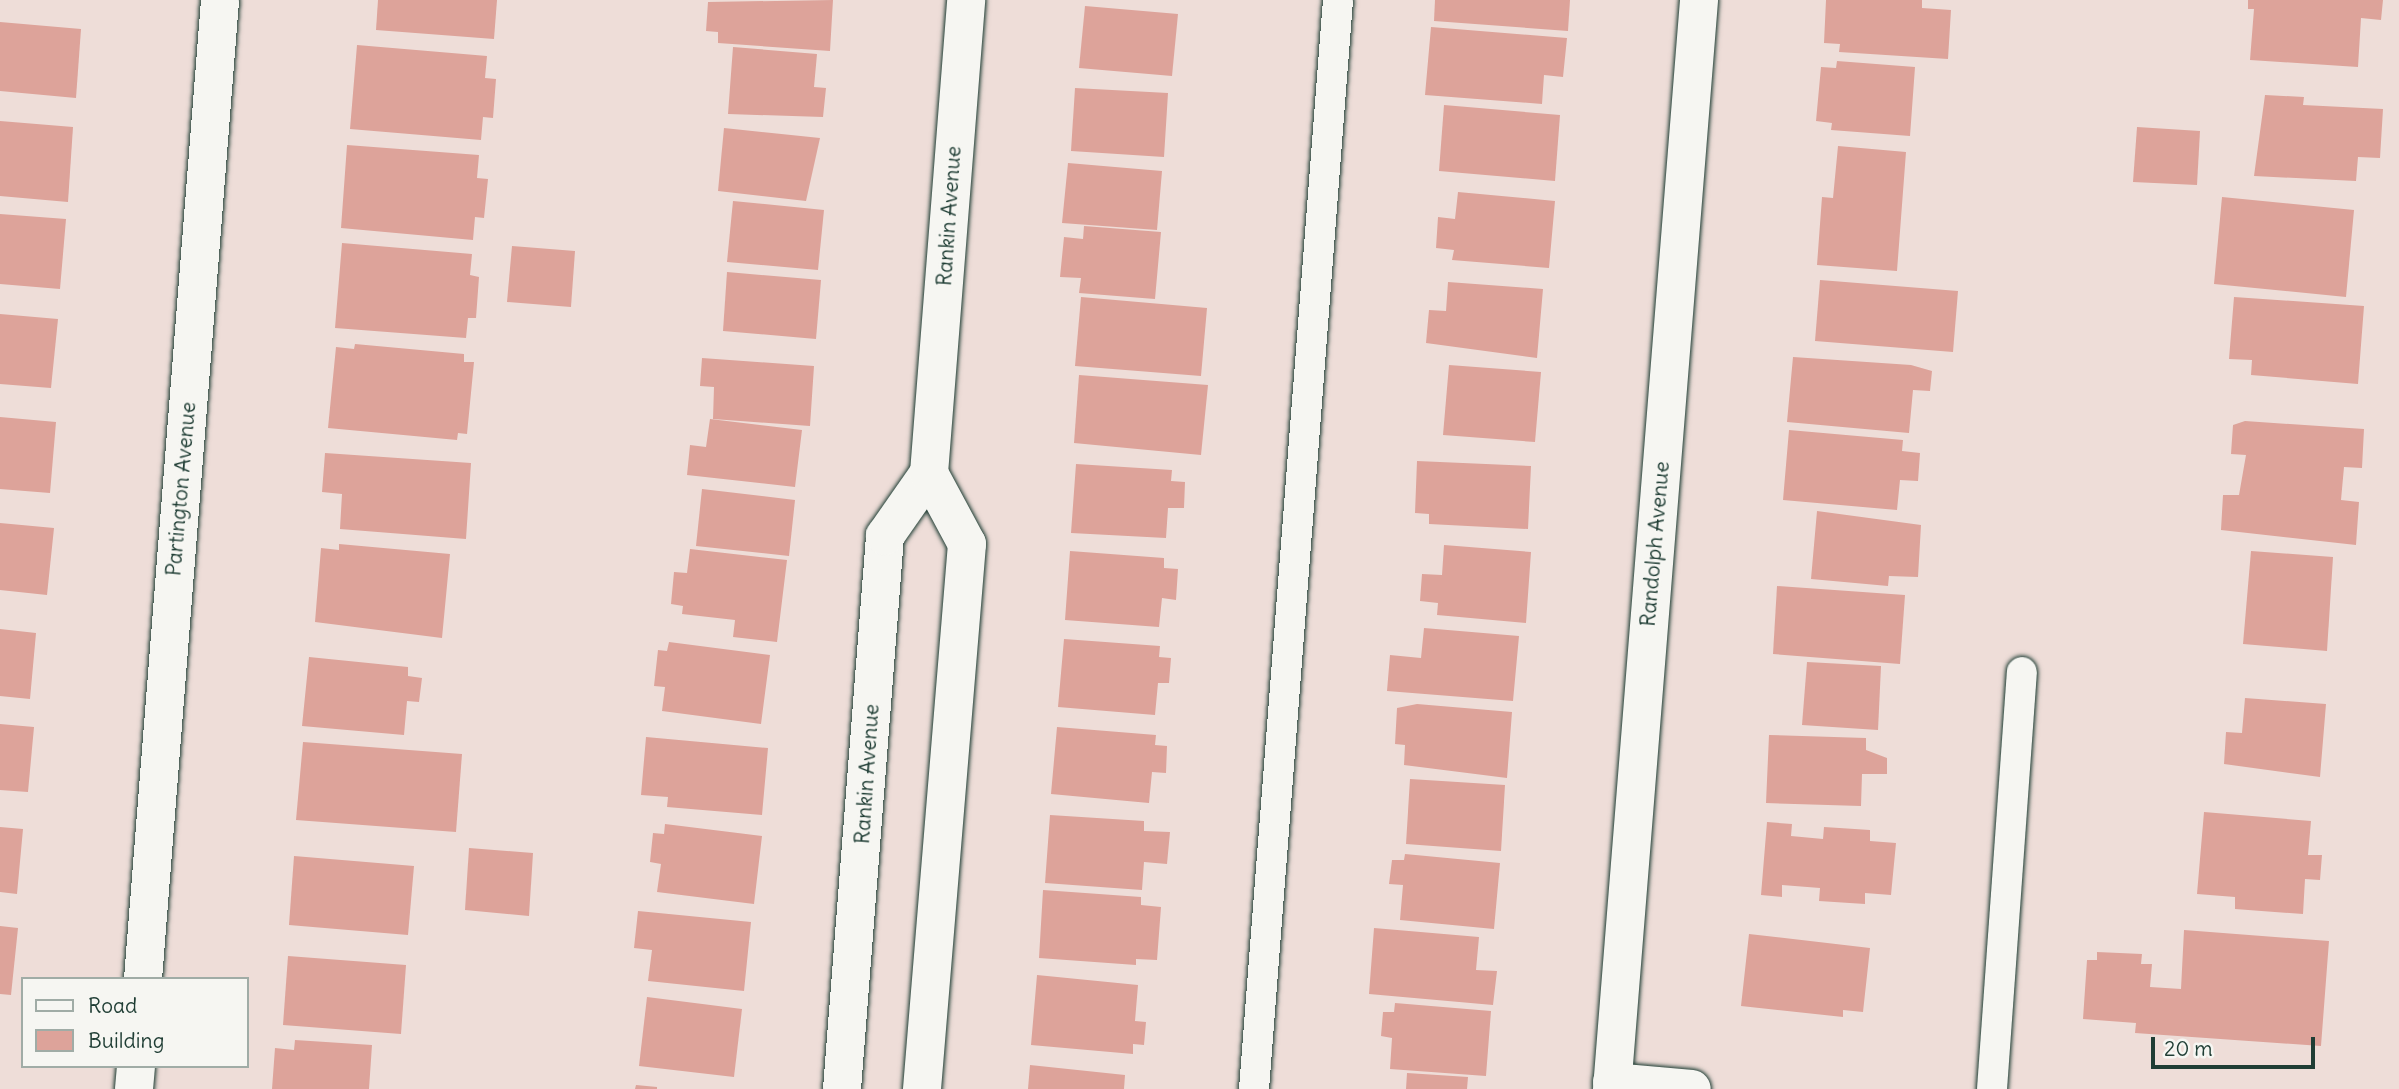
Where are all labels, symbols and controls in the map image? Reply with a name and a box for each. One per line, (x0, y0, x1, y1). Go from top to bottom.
street label: Rankin Avenue (932, 145, 966, 287)
street label: Partington Avenue (161, 401, 201, 577)
street label: Randolph Avenue (1635, 460, 1675, 628)
street label: Rankin Avenue (850, 703, 884, 845)
legend (21, 977, 248, 1068)
text: Road (88, 992, 137, 1019)
scale bar (2154, 1023, 2318, 1066)
text: Building (88, 1027, 164, 1054)
text: 20 m (2164, 1035, 2213, 1062)

